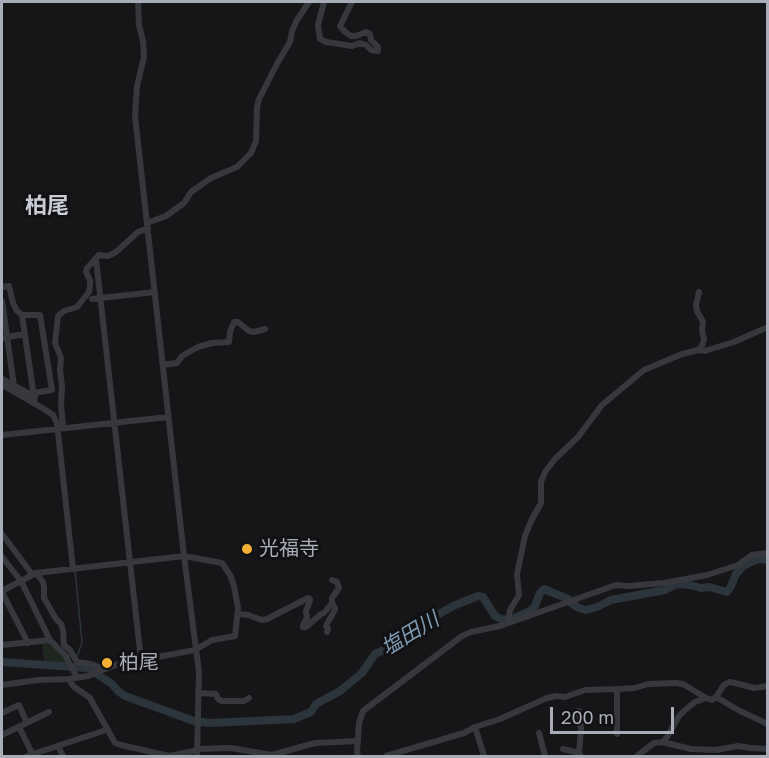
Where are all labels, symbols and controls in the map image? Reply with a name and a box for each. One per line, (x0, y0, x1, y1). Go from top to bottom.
district label: 柏尾 (25, 193, 69, 219)
place label: 光福寺 (259, 537, 319, 561)
marker: 光福寺 (240, 542, 254, 556)
water label: 塩田川 (377, 607, 443, 661)
place label: 柏尾 (119, 651, 159, 675)
marker: 柏尾 (100, 656, 114, 670)
scale bar (553, 695, 678, 733)
text: 200 m (561, 706, 614, 728)

